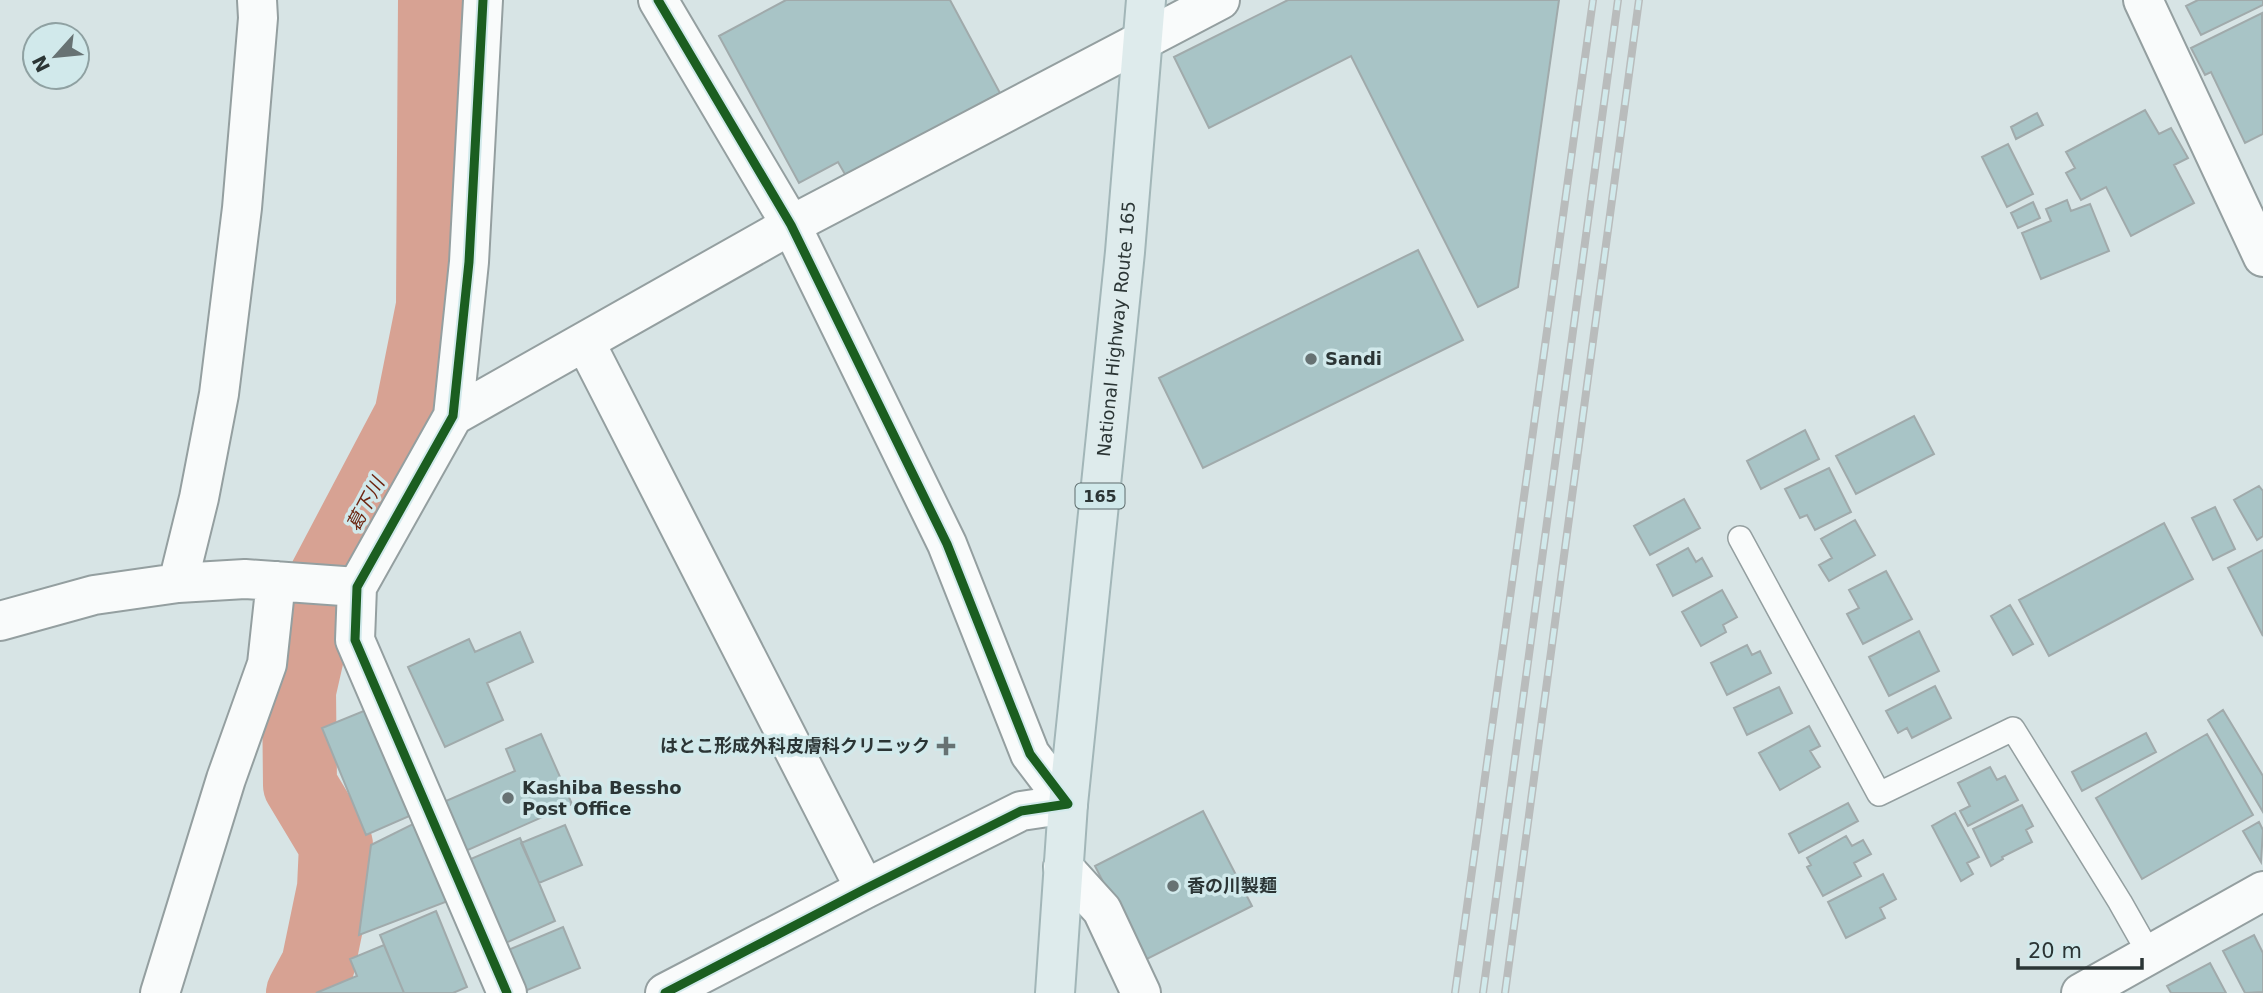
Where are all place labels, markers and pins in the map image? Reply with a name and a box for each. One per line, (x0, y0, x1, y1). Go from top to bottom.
place label: Sandi (1325, 348, 1382, 369)
marker: Sandi (1303, 351, 1319, 367)
place label: はとこ形成外科皮膚科クリニック (660, 735, 930, 756)
marker: はとこ形成外科皮膚科クリニック (936, 736, 956, 756)
place label: Kashiba Bessho Post Office (522, 777, 682, 819)
marker: Kashiba Bessho Post Office (500, 790, 516, 806)
place label: 香の川製麺 (1187, 875, 1277, 896)
marker: 香の川製麺 (1165, 878, 1181, 894)

